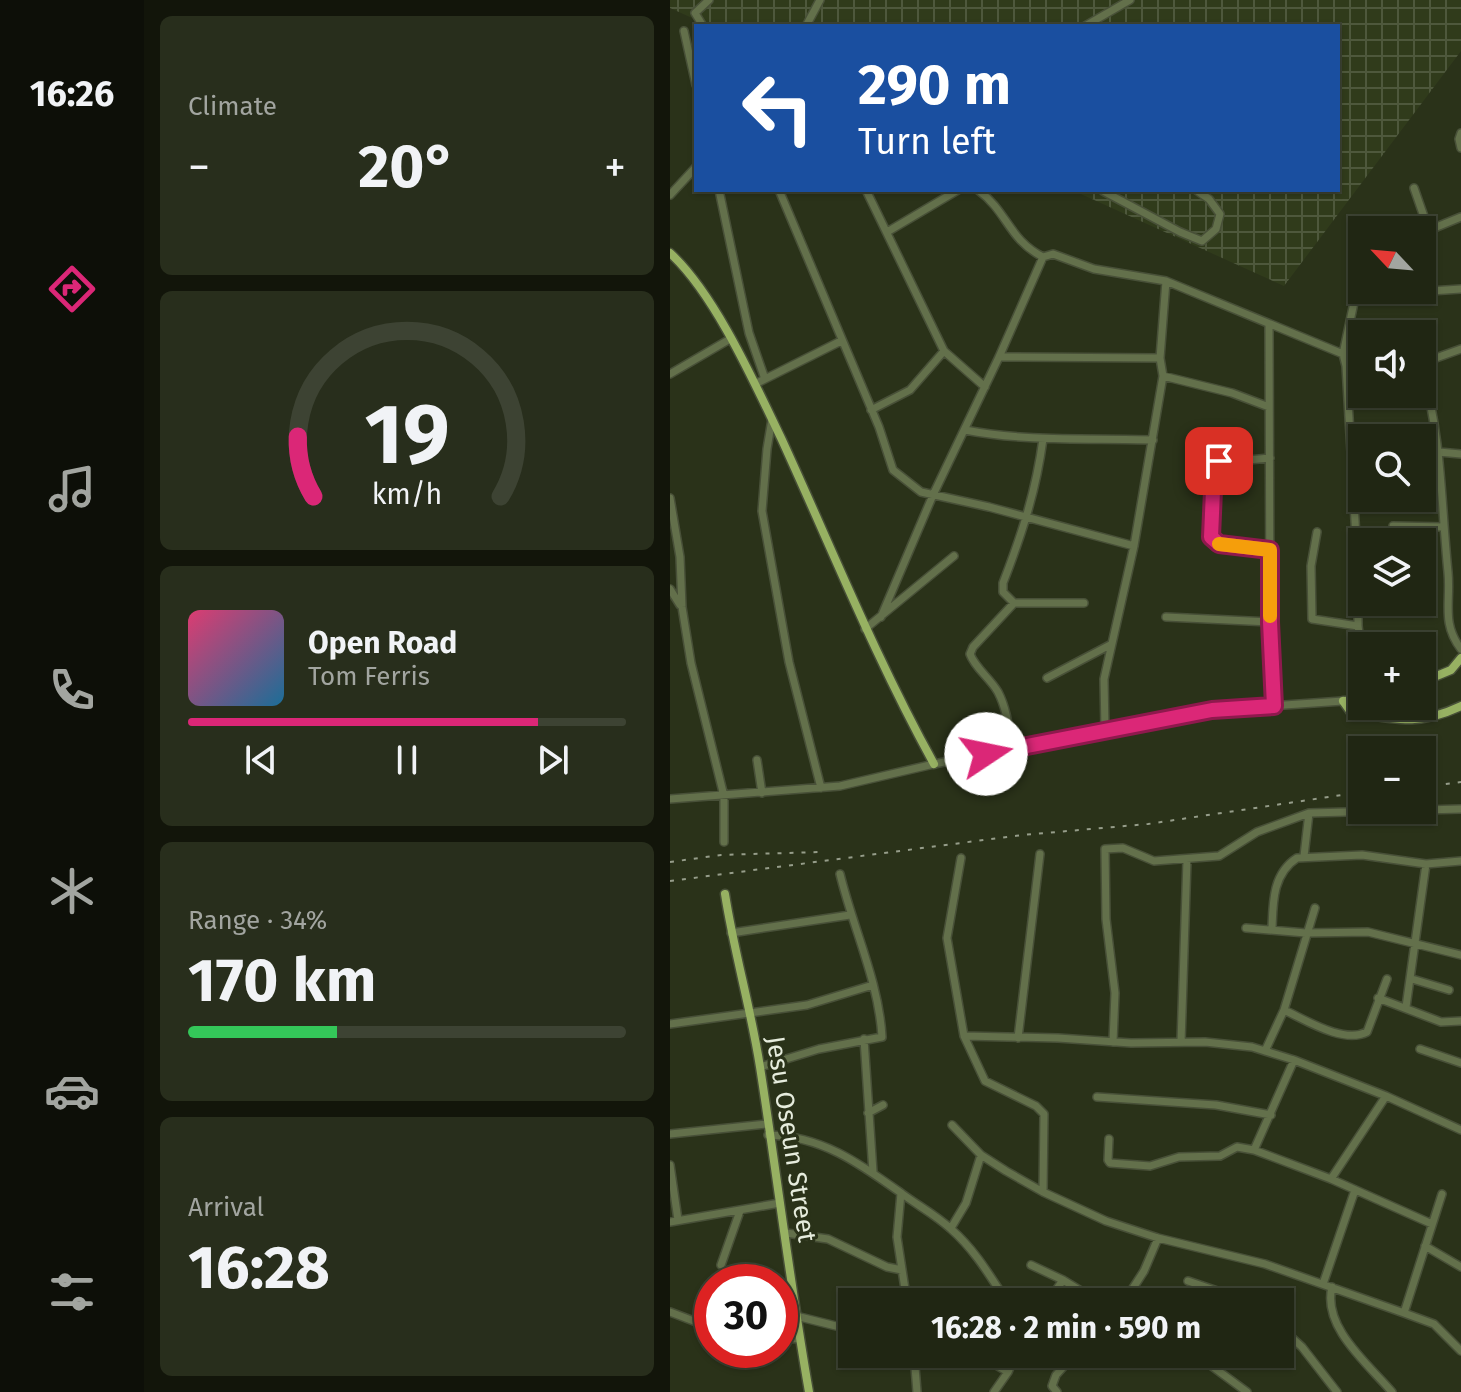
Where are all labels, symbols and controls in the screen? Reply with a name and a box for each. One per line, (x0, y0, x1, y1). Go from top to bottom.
text: 290 m (858, 52, 1011, 119)
icon: left (726, 56, 830, 160)
text: 16:26 (30, 72, 114, 116)
text: Climate (188, 91, 277, 122)
text: Turn left (858, 120, 996, 164)
text: 20° (358, 131, 456, 203)
text: − (188, 141, 210, 194)
text: + (604, 141, 626, 194)
north arrow (1348, 216, 1436, 304)
map controls (1348, 216, 1436, 824)
icon: directions (44, 261, 100, 317)
button: sound (1348, 320, 1436, 408)
text: 19 (364, 384, 450, 484)
button: search (1348, 424, 1436, 512)
pin (1185, 427, 1253, 495)
icon: arrive (1197, 439, 1241, 483)
icon: music (44, 461, 100, 517)
text: km/h (372, 477, 442, 512)
button: layers (1348, 528, 1436, 616)
text: Open Road (308, 625, 457, 661)
button: + (1348, 632, 1436, 720)
text: Tom Ferris (308, 661, 430, 692)
icon: phone (44, 662, 100, 718)
position arrow (944, 712, 1028, 796)
button: − (1348, 736, 1436, 824)
icon: previous (239, 738, 283, 782)
icon: pause (385, 738, 429, 782)
icon: next (531, 738, 575, 782)
icon: climate (44, 863, 100, 919)
text: Range · 34% (188, 905, 327, 936)
text: 170 km (188, 945, 376, 1017)
street label: Jesu Oseun Street (759, 1034, 823, 1245)
icon: car (44, 1063, 100, 1119)
text: Arrival (188, 1192, 264, 1223)
text: 16:28 (188, 1232, 330, 1304)
icon: filters (44, 1264, 100, 1320)
speed limit sign: 30 (694, 1264, 798, 1368)
text: 16:28 · 2 min · 590 m (931, 1310, 1201, 1346)

